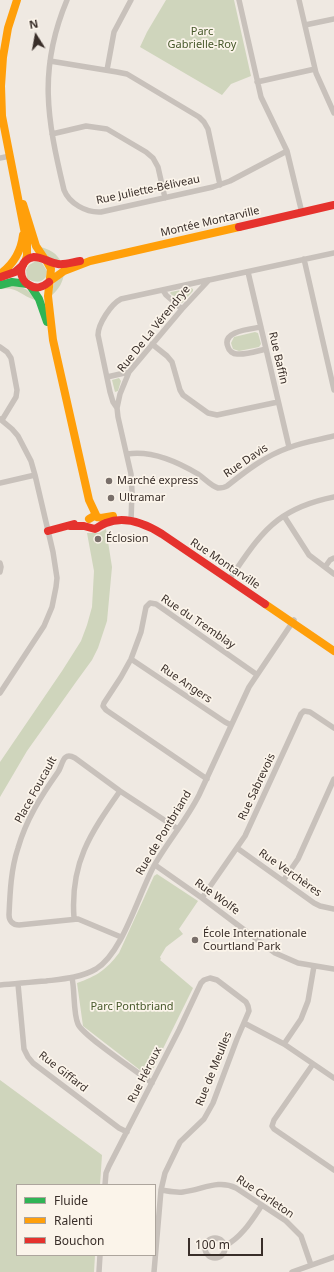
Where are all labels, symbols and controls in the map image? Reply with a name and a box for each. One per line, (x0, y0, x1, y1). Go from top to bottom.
north arrow (16, 16, 56, 56)
text: N (28, 16, 39, 32)
park label: Parc Gabrielle-Roy (168, 25, 236, 51)
street label: Rue Juliette-Béliveau (95, 173, 201, 207)
street label: Montée Montarville (159, 204, 261, 240)
street label: Rue De La Vérendrye (115, 283, 193, 375)
street label: Rue Baffin (266, 331, 290, 385)
street label: Rue Davis (221, 441, 271, 481)
place label: Marché express (117, 474, 198, 488)
marker: Marché express (104, 476, 114, 486)
place label: Ultramar (119, 491, 165, 505)
marker: Ultramar (106, 493, 116, 503)
place label: Éclosion (106, 532, 148, 546)
marker: Éclosion (93, 534, 103, 544)
street label: Rue Montarville (188, 536, 262, 592)
street label: Rue du Tremblay (158, 592, 238, 652)
street label: Rue Angers (158, 662, 214, 706)
street label: Rue Sabrevois (236, 751, 278, 823)
street label: Place Foucault (12, 754, 60, 826)
street label: Rue de Pontbriand (133, 788, 195, 878)
street label: Rue Verchères (256, 846, 324, 900)
street label: Rue Wolfe (192, 876, 242, 918)
place label: École Internationale Courtland Park (203, 927, 307, 953)
marker: École Internationale Courtland Park (190, 935, 200, 945)
park label: Parc Pontbriand (90, 1000, 174, 1014)
street label: Rue de Meulles (193, 1030, 235, 1108)
street label: Rue Héroux (125, 1045, 165, 1105)
street label: Rue Giffard (36, 1049, 90, 1095)
street label: Rue Carleton (234, 1173, 296, 1221)
legend (16, 1184, 156, 1256)
text: Fluide (54, 1192, 88, 1209)
text: Ralenti (54, 1212, 93, 1229)
scale bar (190, 1230, 265, 1256)
text: Bouchon (54, 1232, 104, 1249)
text: 100 m (195, 1236, 230, 1253)

